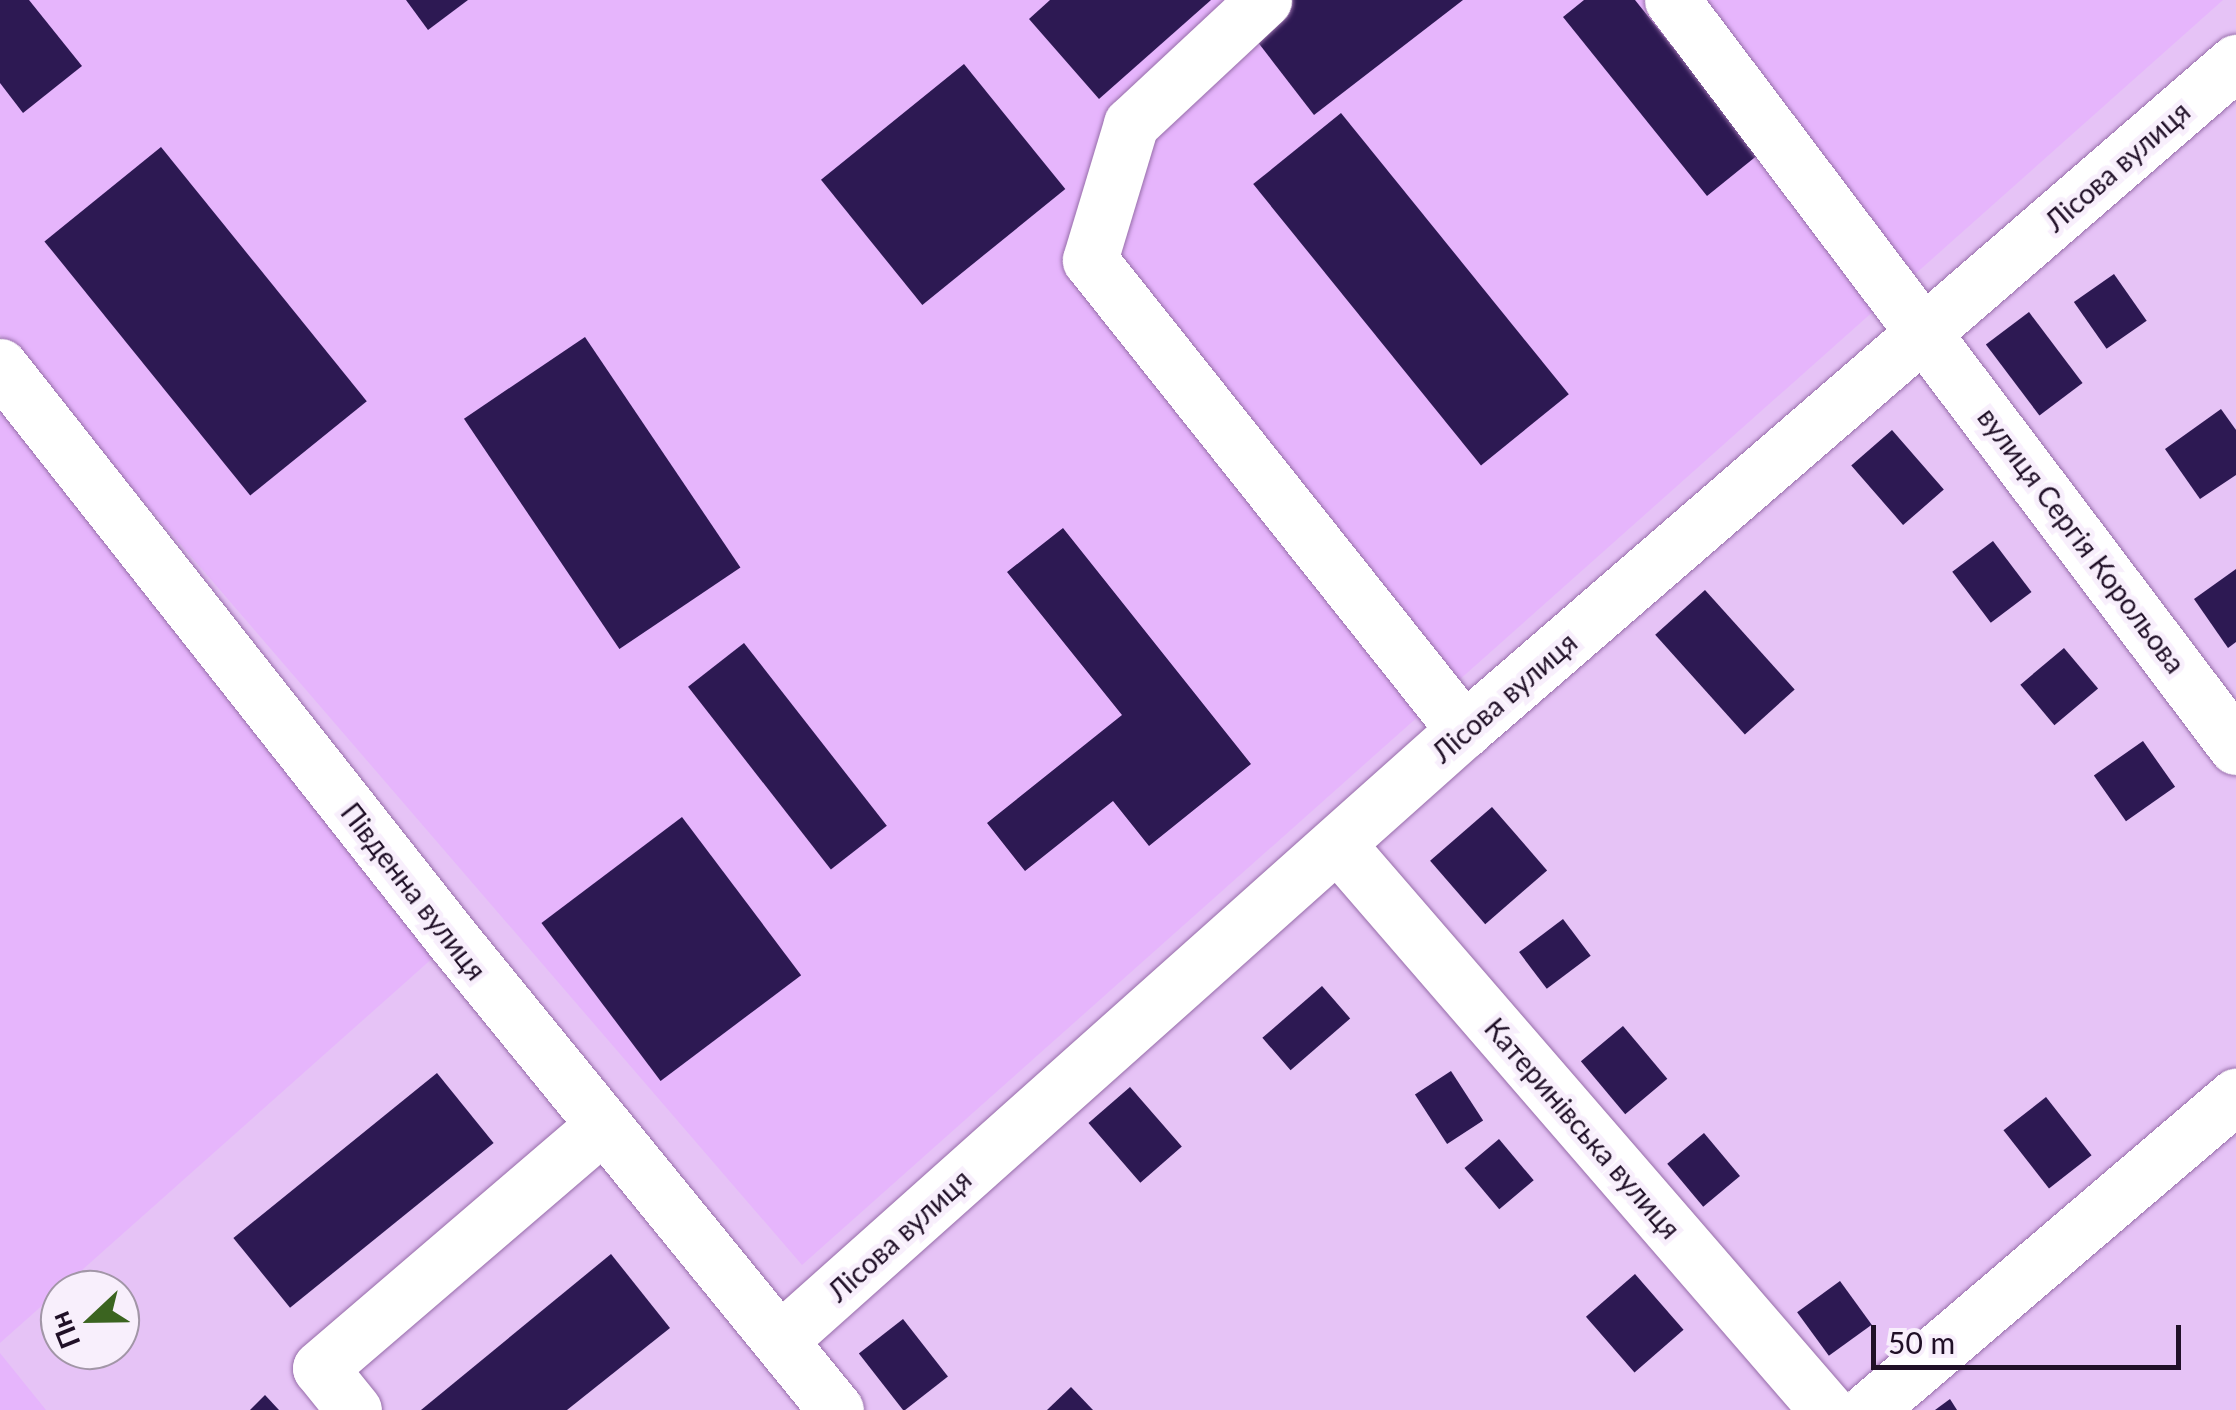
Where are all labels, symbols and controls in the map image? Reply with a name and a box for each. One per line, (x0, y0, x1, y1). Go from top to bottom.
street label: Лісова вулиця (2038, 94, 2196, 238)
street label: вулиця Сергія Корольова (1971, 401, 2193, 679)
street label: Лісова вулиця (1425, 625, 1583, 769)
street label: Південна вулиця (335, 796, 493, 986)
street label: Катеринівська вулиця (1478, 1011, 1688, 1245)
street label: Лісова вулиця (821, 1162, 977, 1308)
north arrow (40, 1270, 140, 1370)
scale bar (1876, 1305, 2186, 1367)
text: Пн (41, 1307, 87, 1354)
text: 50 m (1888, 1324, 1955, 1360)

